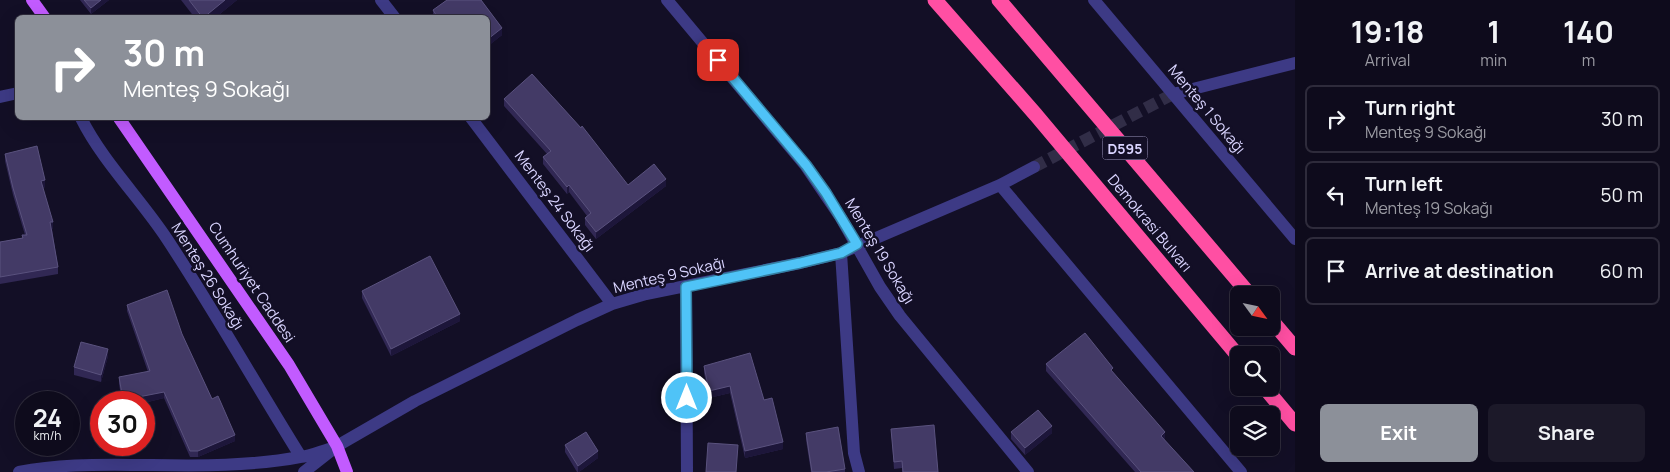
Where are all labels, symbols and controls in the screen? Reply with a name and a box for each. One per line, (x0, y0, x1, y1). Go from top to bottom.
text: 19:18 (1351, 11, 1424, 52)
text: 1 (1487, 11, 1500, 52)
text: 140 (1563, 11, 1614, 52)
text: 30 m (123, 29, 205, 77)
icon: right (40, 35, 105, 100)
pin (697, 39, 739, 81)
icon: arrive (704, 46, 732, 74)
text: Arrival (1365, 49, 1410, 71)
text: min (1480, 49, 1507, 71)
text: m (1582, 49, 1595, 71)
street label: Menteş 1 Sokağı (1163, 60, 1251, 158)
text: Menteş 9 Sokağı (123, 74, 290, 104)
text: Turn right (1365, 95, 1455, 121)
icon: right (1322, 105, 1350, 133)
text: 30 m (1601, 106, 1643, 132)
text: Menteş 9 Sokağı (1365, 121, 1487, 143)
road number: D595 (1102, 136, 1148, 160)
street label: Menteş 24 Sokağı (510, 146, 600, 256)
street label: Demokrasi Bulvarı (1103, 170, 1197, 276)
text: Turn left (1365, 171, 1443, 197)
icon: left (1322, 181, 1350, 209)
text: 50 m (1601, 182, 1643, 208)
street label: Menteş 19 Sokağı (840, 194, 920, 308)
text: Menteş 19 Sokağı (1365, 197, 1493, 219)
street label: Cumhuriyet Caddesi (204, 217, 300, 347)
street label: Menteş 26 Sokağı (167, 218, 249, 334)
street label: Menteş 9 Sokağı (611, 252, 727, 298)
icon: arrive (1322, 257, 1350, 285)
text: Arrive at destination (1365, 258, 1554, 284)
text: 60 m (1600, 258, 1643, 284)
north arrow (1230, 286, 1280, 336)
map controls (1230, 286, 1280, 456)
button: search (1230, 346, 1280, 396)
position arrow (660, 371, 712, 423)
speed limit sign: 30 (90, 391, 155, 456)
text: 24 (33, 400, 62, 435)
button: Exit (1320, 404, 1478, 462)
button: Share (1488, 404, 1645, 462)
button: layers (1230, 406, 1280, 456)
text: km/h (34, 427, 61, 444)

